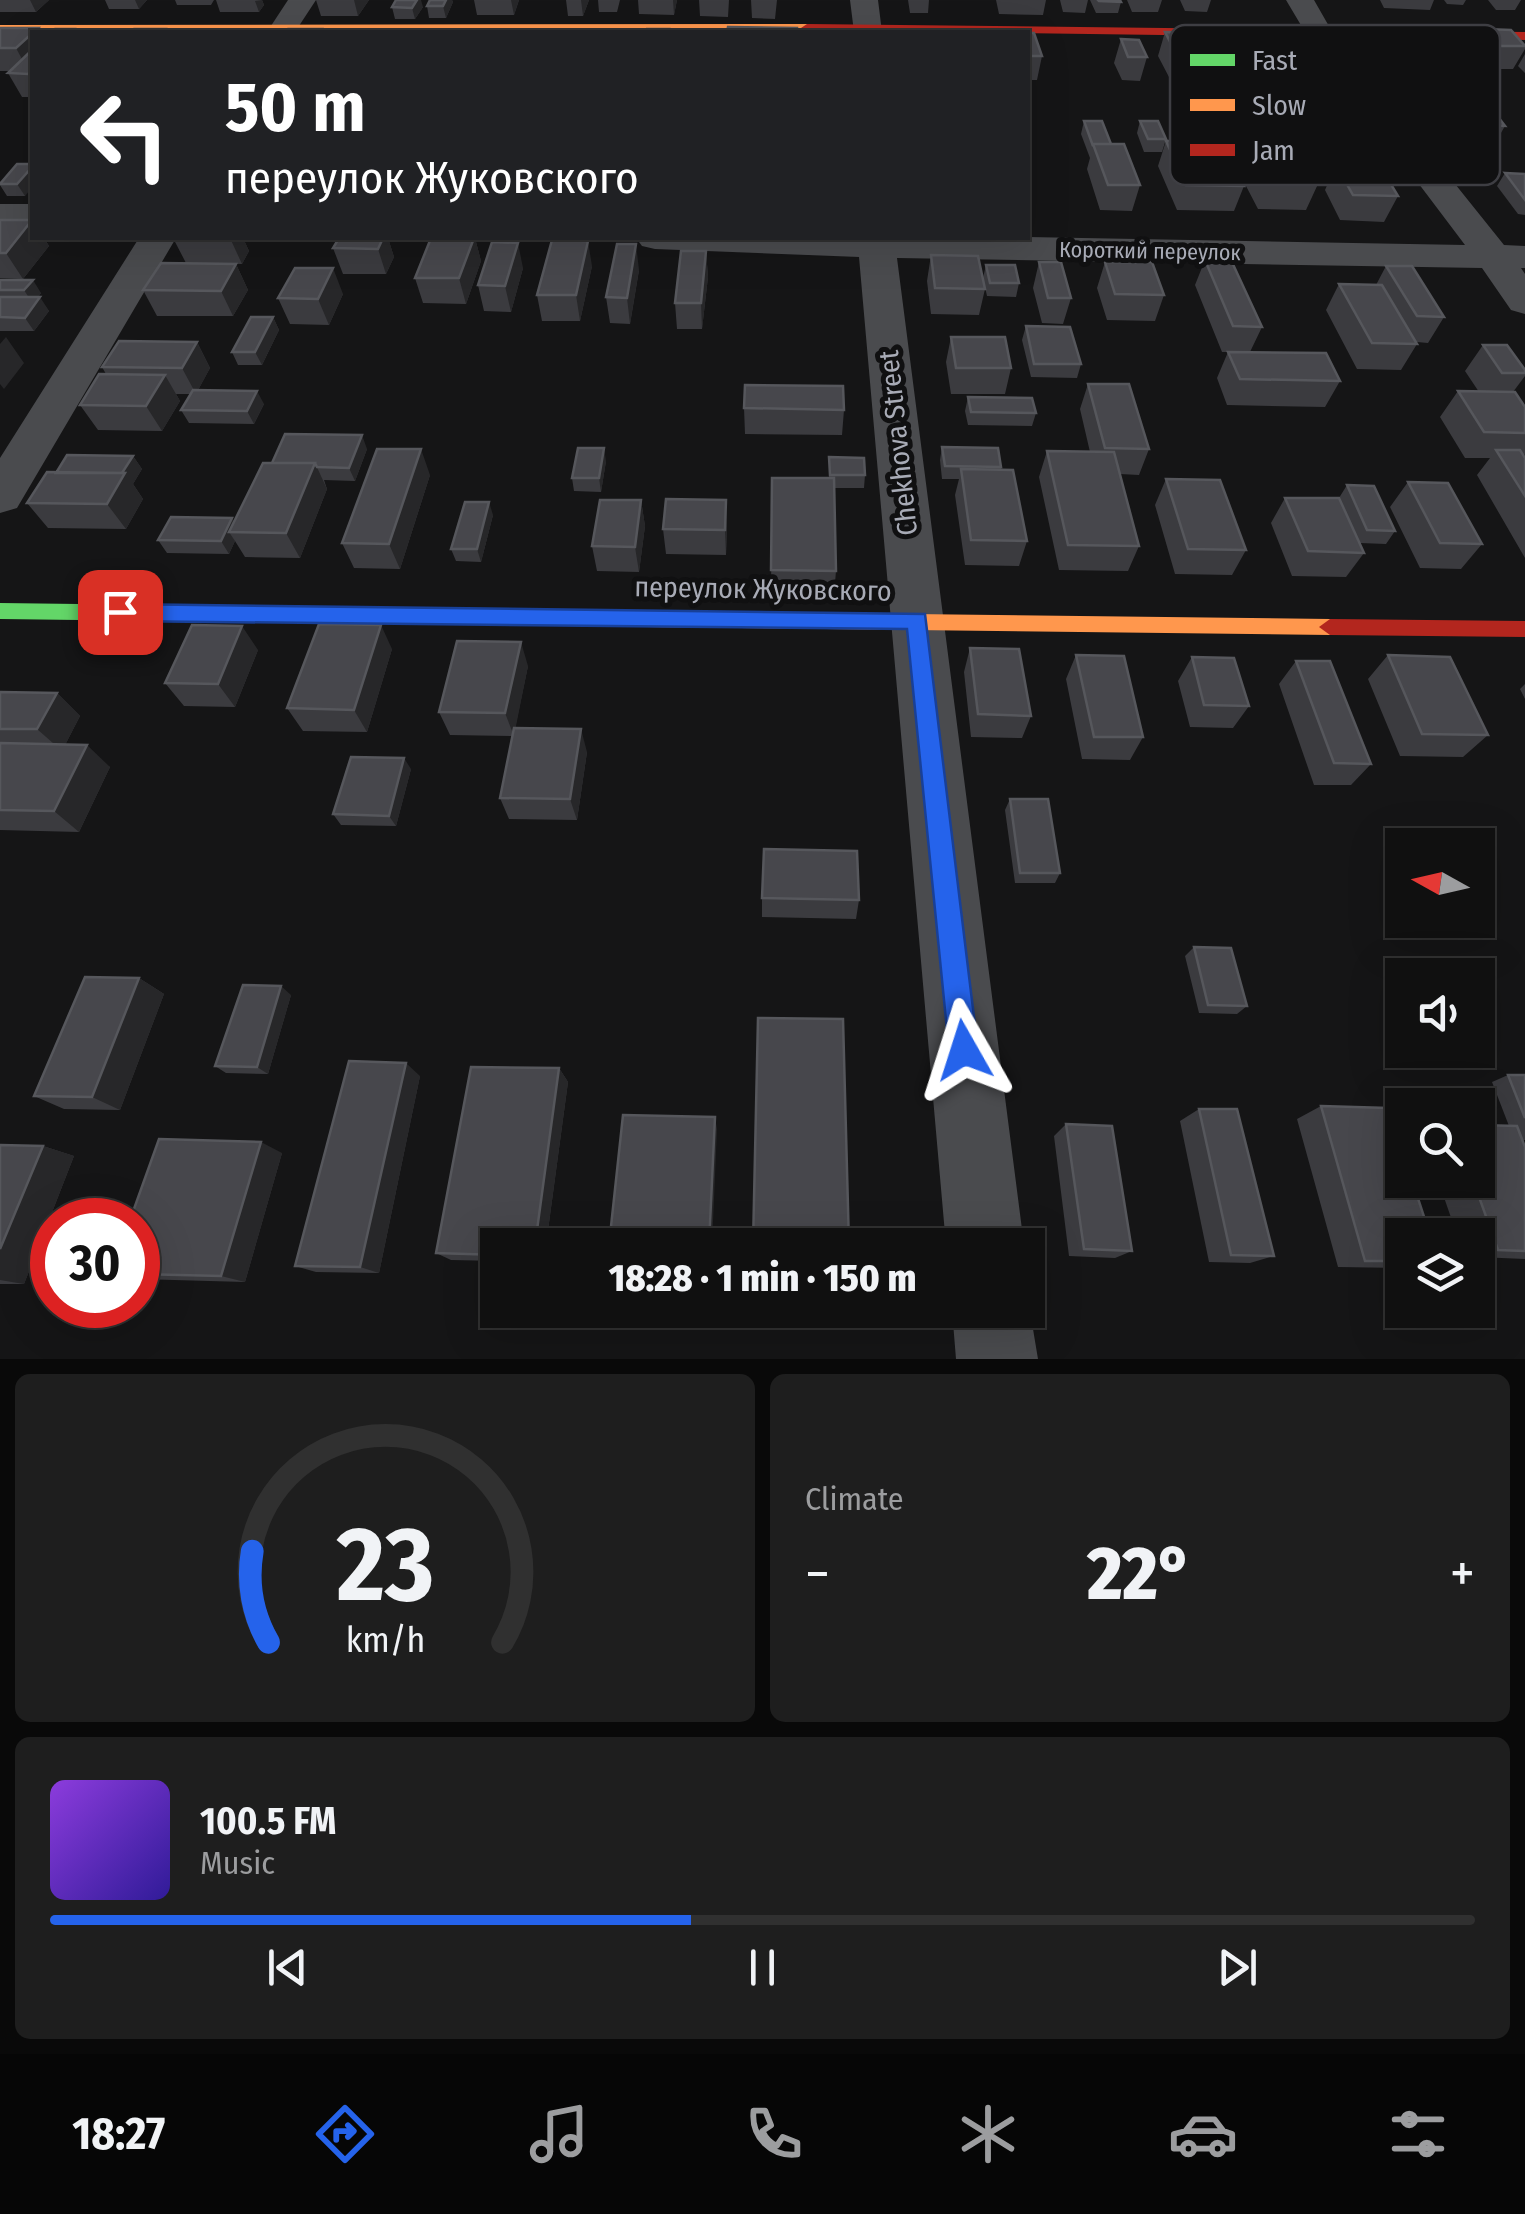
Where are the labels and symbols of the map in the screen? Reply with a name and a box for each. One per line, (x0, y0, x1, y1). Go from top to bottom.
legend (1170, 25, 1500, 185)
text: Fast (1252, 44, 1298, 77)
text: Slow (1252, 89, 1306, 122)
text: Jam (1252, 134, 1295, 167)
street label: Короткий переулок (1059, 236, 1242, 266)
street label: Chekhova Street (872, 348, 924, 537)
pin (78, 570, 163, 655)
street label: переулок Жуковского (634, 570, 892, 608)
north arrow (1385, 828, 1495, 938)
position arrow (912, 998, 1016, 1102)
speed limit sign: 30 (30, 1198, 160, 1328)

